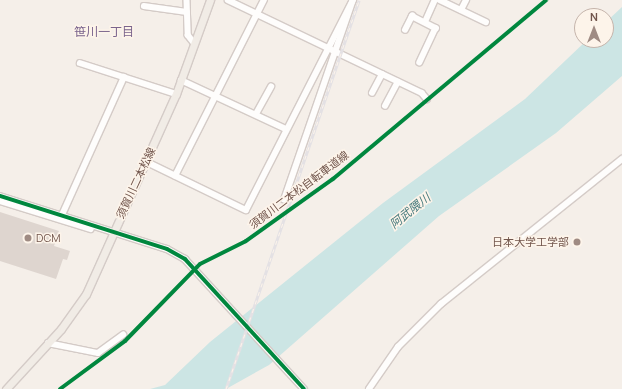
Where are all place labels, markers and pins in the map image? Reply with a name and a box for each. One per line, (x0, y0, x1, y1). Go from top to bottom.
place label: DCM (36, 231, 61, 245)
marker: DCM (23, 233, 33, 243)
place label: 日本大学工学部 (492, 235, 569, 249)
marker: 日本大学工学部 (572, 237, 582, 247)

